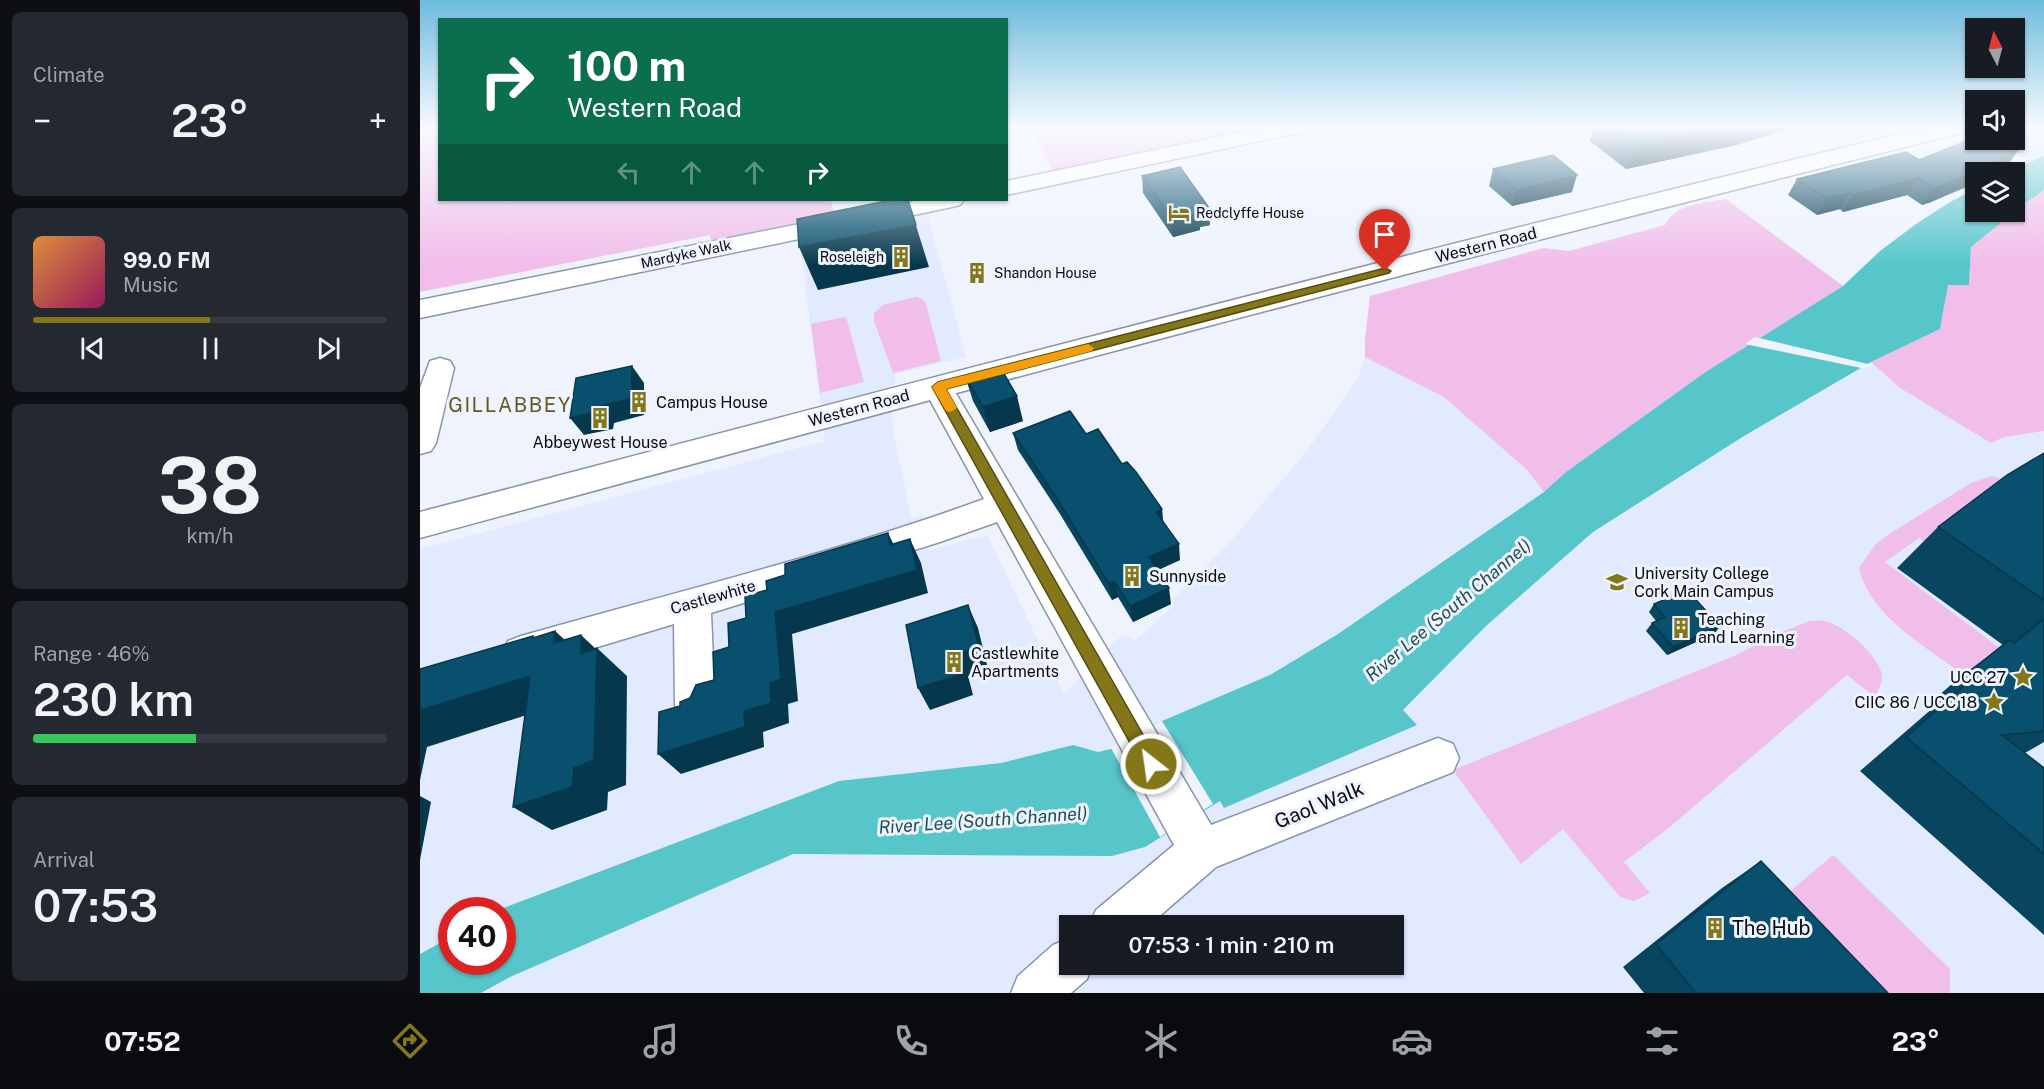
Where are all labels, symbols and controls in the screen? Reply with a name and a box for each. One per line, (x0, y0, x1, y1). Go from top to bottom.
north arrow (1965, 18, 2025, 78)
map controls (1965, 18, 2025, 222)
text: 100 m (567, 41, 686, 90)
icon: right (468, 42, 546, 120)
text: Climate (33, 63, 105, 87)
button: sound (1965, 90, 2025, 150)
text: Western Road (567, 91, 742, 123)
text: 23° (171, 94, 249, 147)
text: − (33, 102, 51, 140)
text: + (369, 102, 387, 140)
icon: left (612, 156, 645, 189)
icon: ahead (675, 156, 708, 189)
icon: ahead (738, 156, 771, 189)
icon: right (801, 156, 834, 189)
button: layers (1965, 162, 2025, 222)
hotel icon: Redclyffe House (1167, 201, 1191, 225)
place label: Redclyffe House (1196, 205, 1304, 221)
pin (1359, 209, 1410, 271)
icon: arrive (1368, 218, 1401, 251)
street label: Western Road (1433, 223, 1539, 267)
street label: Mardyke Walk (639, 237, 733, 271)
building icon: Roseleigh (889, 245, 913, 269)
text: 99.0 FM (123, 247, 211, 273)
place label: Roseleigh (820, 249, 884, 265)
building icon: Shandon House (965, 261, 989, 285)
place label: Shandon House (994, 265, 1097, 281)
text: Music (123, 273, 178, 297)
icon: previous (76, 332, 109, 365)
icon: pause (194, 332, 227, 365)
icon: next (312, 332, 345, 365)
street label: Western Road (806, 385, 912, 431)
building icon: Campus House (627, 390, 651, 414)
district label: GILLABBEY (448, 393, 572, 417)
place label: Campus House (656, 393, 768, 412)
building icon: Abbeywest House (588, 406, 612, 430)
place label: Abbeywest House (532, 433, 668, 452)
text: 38 (158, 439, 262, 531)
text: km/h (186, 524, 234, 548)
water label: River Lee (South Channel) (1361, 535, 1535, 685)
building icon: Sunnyside (1120, 564, 1144, 588)
place label: University College Cork Main Campus (1634, 564, 1774, 601)
place label: Sunnyside (1149, 567, 1226, 586)
school or university icon: University College Cork Main Campus (1605, 570, 1629, 594)
street label: Castlewhite (668, 576, 758, 618)
place label: Teaching and Learning (1698, 610, 1795, 647)
building icon: Teaching and Learning (1669, 616, 1693, 640)
text: Range · 46% (33, 642, 150, 666)
place label: Castlewhite Apartments (971, 644, 1059, 681)
building icon: Castlewhite Apartments (942, 650, 966, 674)
place icon: UCC 27 (2011, 665, 2035, 689)
place label: UCC 27 (1950, 668, 2006, 687)
text: 230 km (33, 673, 194, 726)
place icon: CIIC 86 / UCC 18 (1982, 690, 2006, 714)
place label: CIIC 86 / UCC 18 (1854, 693, 1977, 712)
position arrow (1119, 732, 1183, 796)
street label: Gaol Walk (1271, 776, 1367, 834)
water label: River Lee (South Channel) (878, 802, 1088, 838)
text: Arrival (33, 848, 95, 872)
text: 07:53 (33, 879, 158, 932)
speed limit sign: 40 (438, 897, 516, 975)
building icon: The Hub (1703, 916, 1727, 940)
place label: The Hub (1732, 916, 1811, 940)
text: 07:53 · 1 min · 210 m (1129, 932, 1334, 958)
icon: directions (389, 1020, 431, 1062)
icon: music (640, 1020, 682, 1062)
icon: phone (890, 1020, 932, 1062)
icon: climate (1140, 1020, 1182, 1062)
icon: car (1391, 1020, 1433, 1062)
icon: filters (1641, 1020, 1683, 1062)
text: 07:52 (104, 1025, 181, 1057)
text: 23° (1892, 1025, 1940, 1057)

